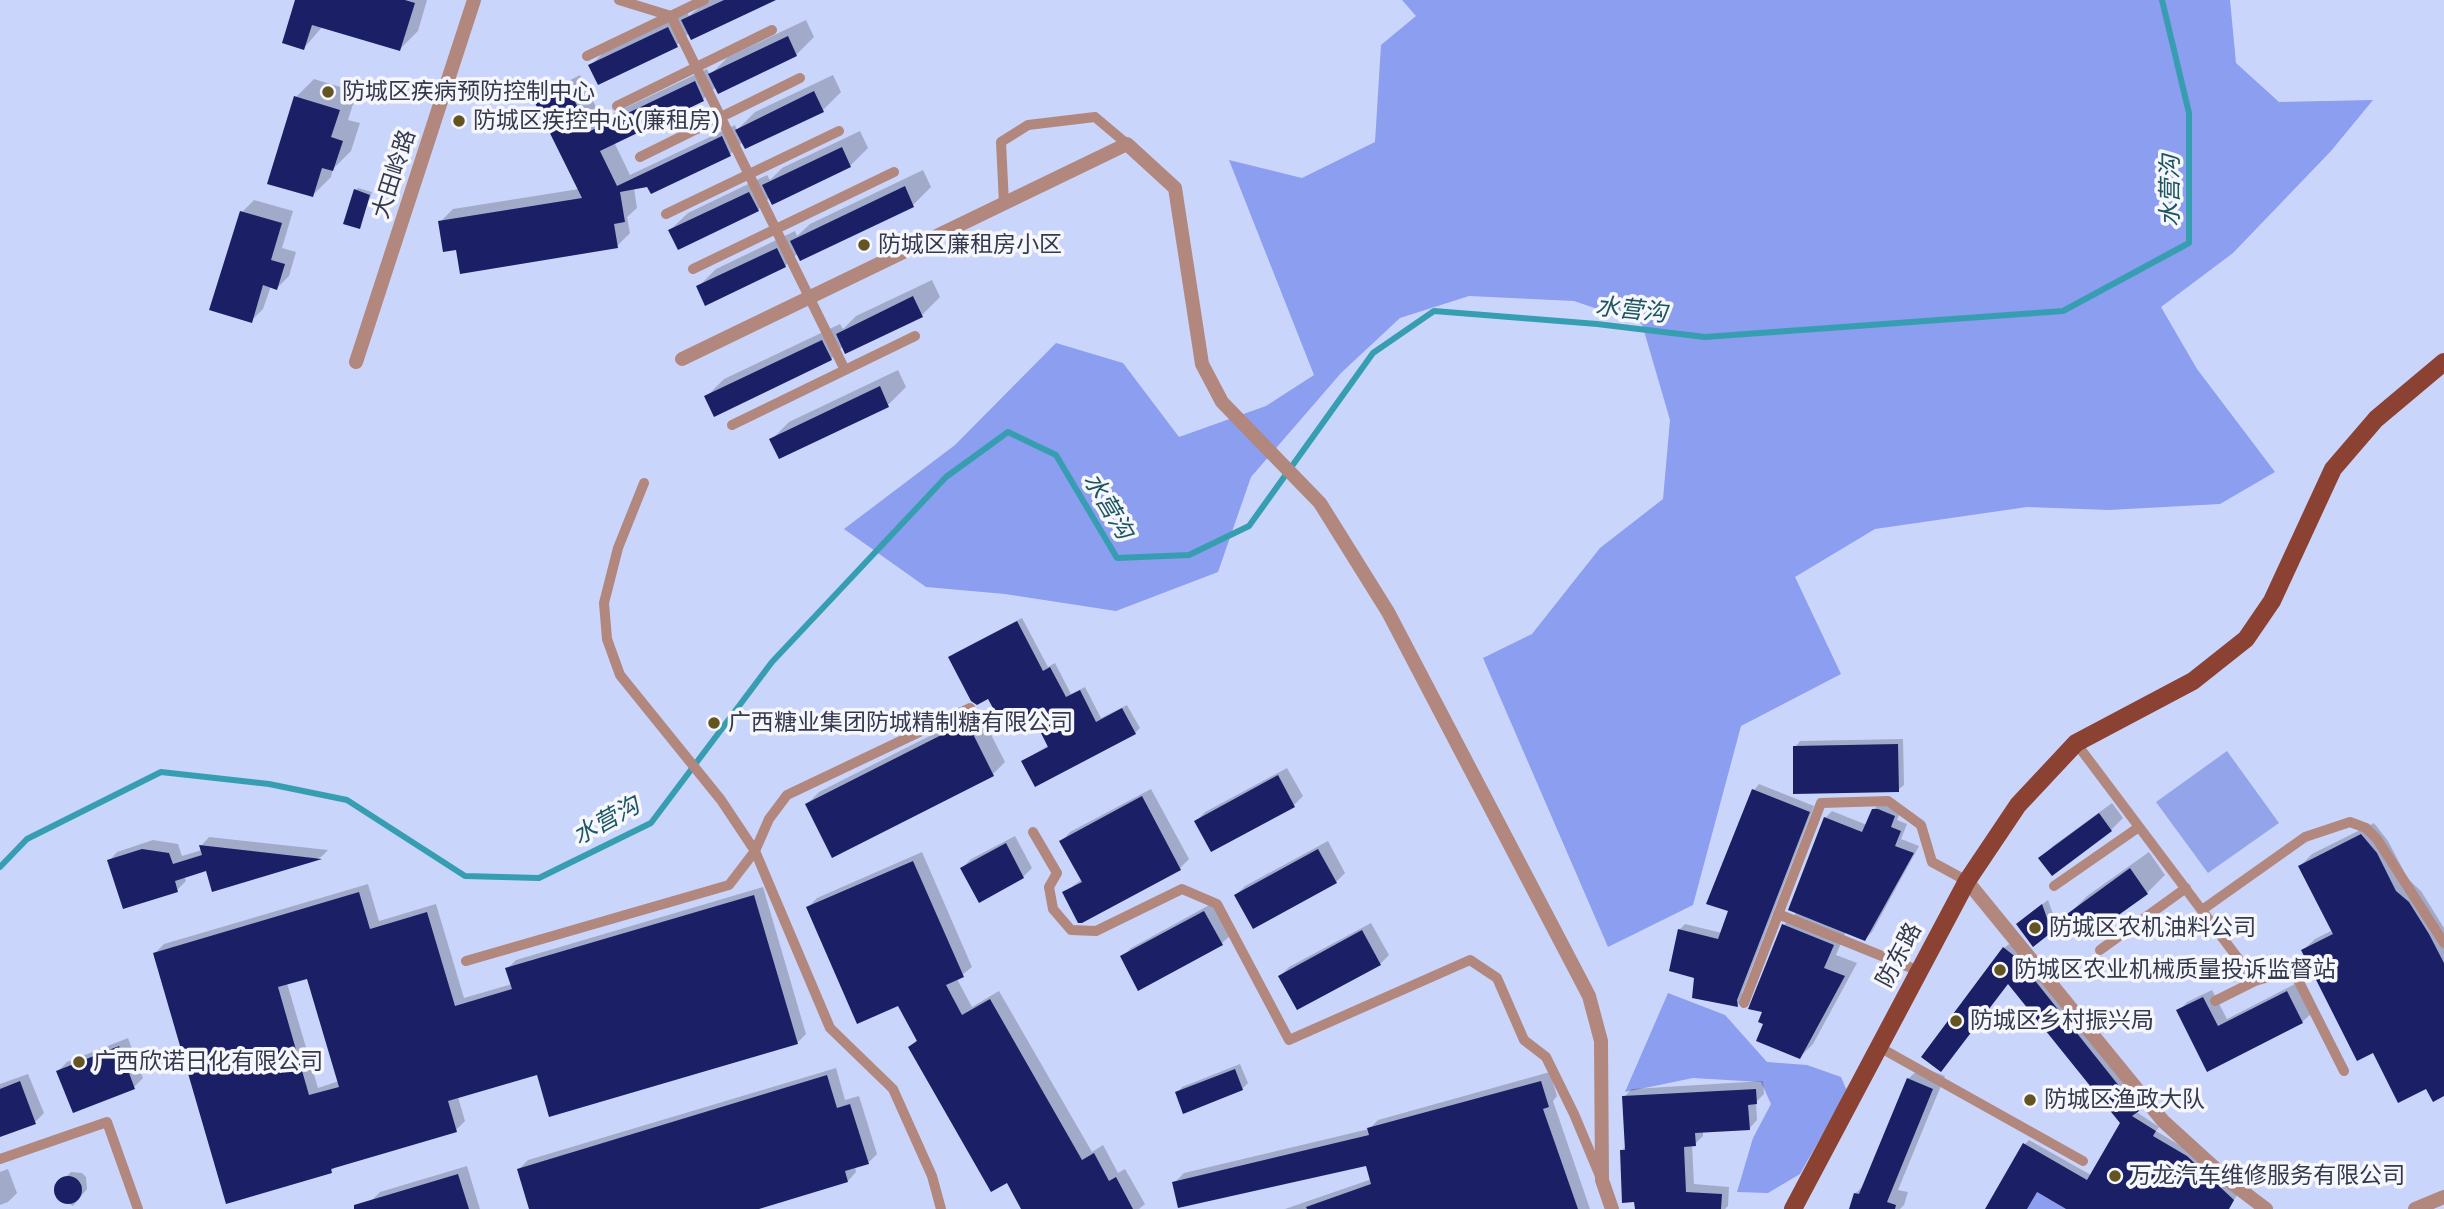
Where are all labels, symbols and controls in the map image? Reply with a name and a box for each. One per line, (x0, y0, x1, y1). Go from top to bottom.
place label: 防城区疾病预防控制中心 (342, 78, 595, 106)
marker: 防城区疾病预防控制中心 (320, 84, 336, 100)
place label: 防城区疾控中心(廉租房) (473, 107, 720, 135)
marker: 防城区疾控中心(廉租房) (451, 113, 467, 129)
street label: 大田岭路 (367, 126, 421, 222)
water label: 水营沟 (2156, 155, 2184, 227)
place label: 防城区廉租房小区 (878, 231, 1062, 259)
marker: 防城区廉租房小区 (856, 237, 872, 253)
water label: 水营沟 (1594, 292, 1668, 328)
water label: 水营沟 (1077, 468, 1139, 544)
place label: 广西糖业集团防城精制糖有限公司 (728, 709, 1073, 737)
marker: 广西糖业集团防城精制糖有限公司 (706, 715, 722, 731)
water label: 水营沟 (568, 791, 644, 851)
place label: 防城区农机油料公司 (2049, 914, 2256, 942)
street label: 防东路 (1871, 918, 1927, 992)
marker: 防城区农机油料公司 (2027, 920, 2043, 936)
place label: 防城区农业机械质量投诉监督站 (2014, 956, 2336, 984)
marker: 防城区农业机械质量投诉监督站 (1992, 962, 2008, 978)
place label: 防城区乡村振兴局 (1970, 1007, 2154, 1035)
marker: 防城区乡村振兴局 (1948, 1013, 1964, 1029)
place label: 广西欣诺日化有限公司 (93, 1048, 323, 1076)
marker: 广西欣诺日化有限公司 (71, 1054, 87, 1070)
place label: 防城区渔政大队 (2044, 1086, 2205, 1114)
marker: 防城区渔政大队 (2022, 1092, 2038, 1108)
place label: 万龙汽车维修服务有限公司 (2129, 1162, 2405, 1190)
marker: 万龙汽车维修服务有限公司 (2107, 1168, 2123, 1184)

